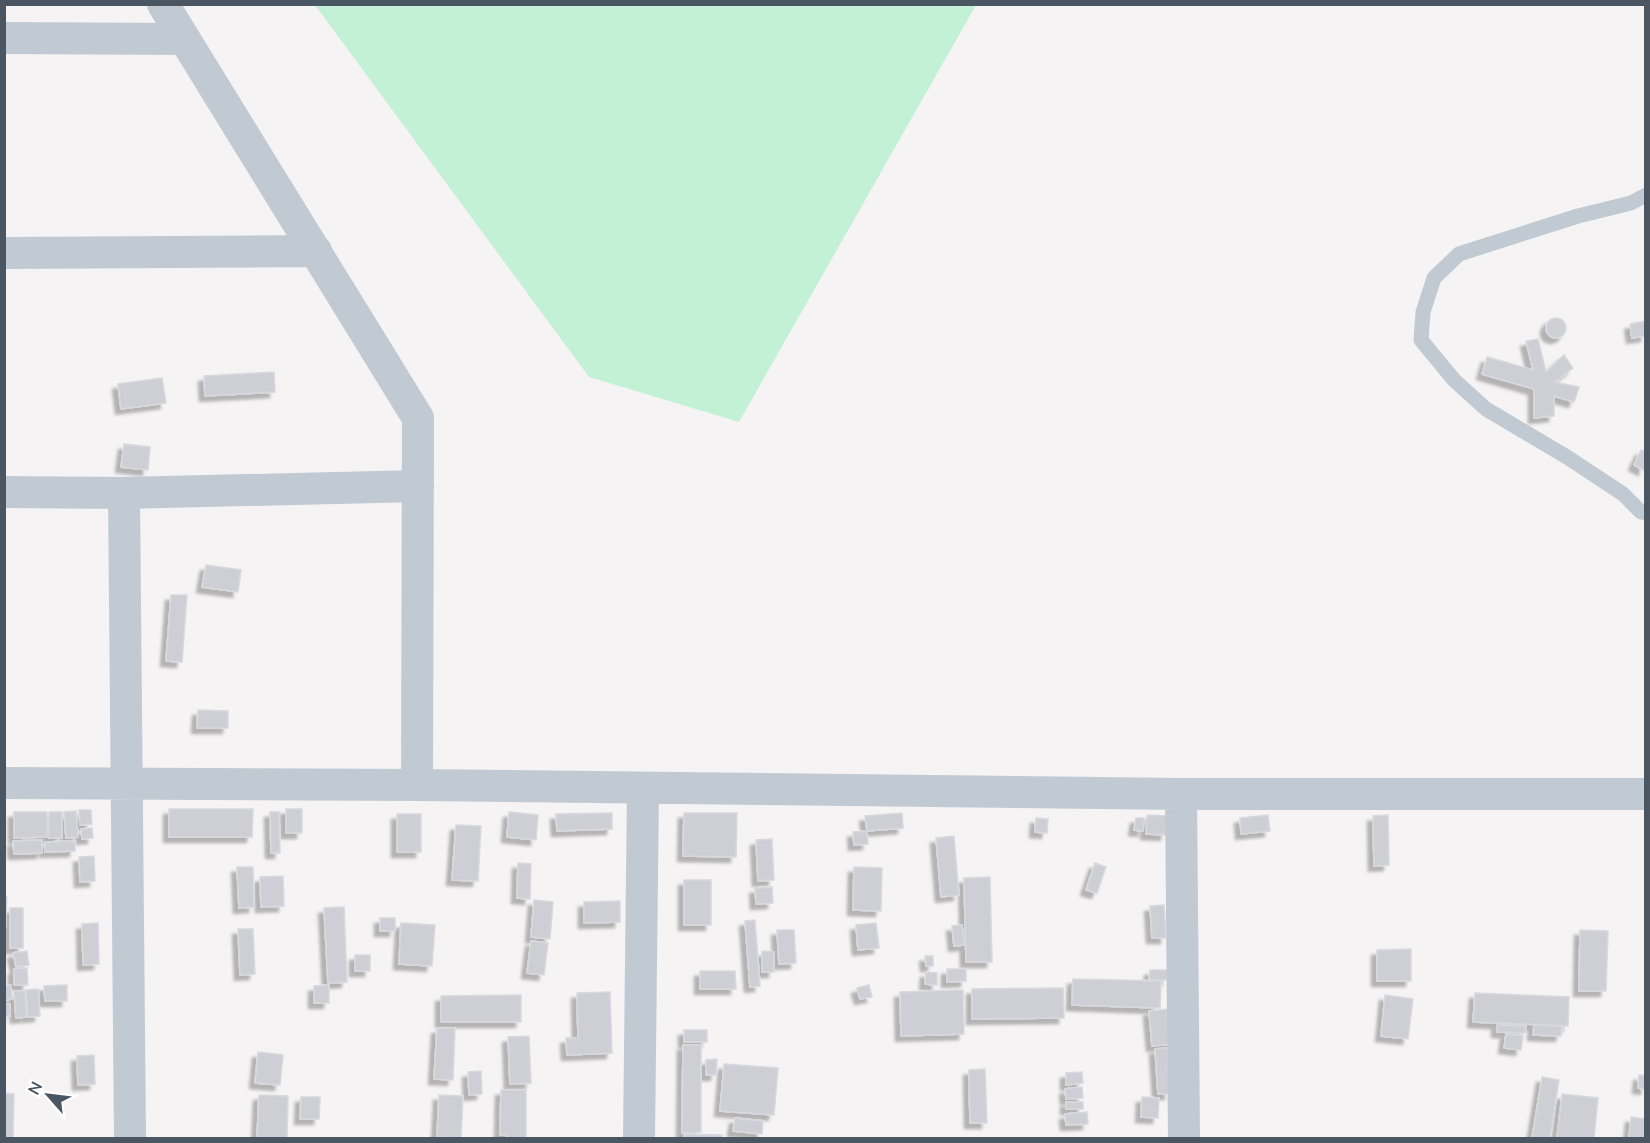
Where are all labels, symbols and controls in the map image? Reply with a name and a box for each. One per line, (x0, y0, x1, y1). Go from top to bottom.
north arrow (18, 1065, 78, 1125)
text: N (23, 1078, 48, 1099)

